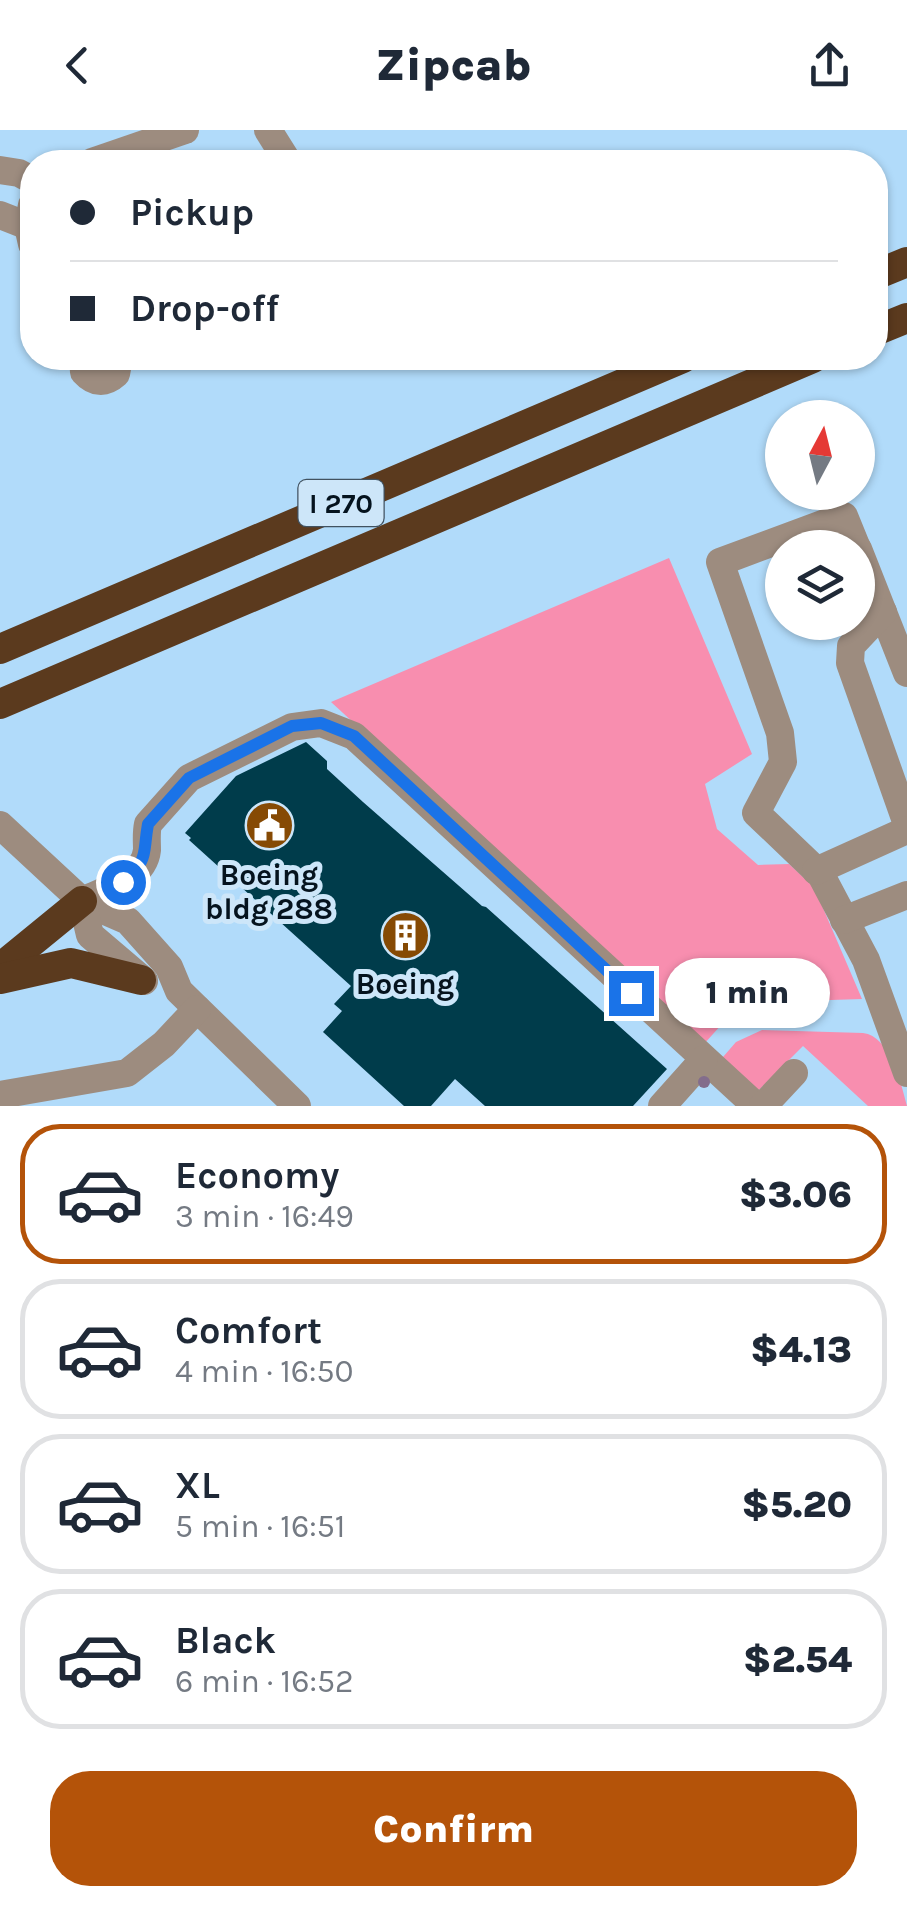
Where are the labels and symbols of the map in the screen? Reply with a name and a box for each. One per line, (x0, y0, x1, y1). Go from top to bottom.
north arrow (765, 400, 875, 510)
road number: I 270 (298, 480, 384, 526)
public building icon: Boeing bldg 288 (243, 800, 295, 852)
place label: Boeing bldg 288 (205, 857, 333, 927)
route start (101, 860, 146, 905)
building icon: Boeing (379, 909, 431, 961)
callout: 1 min (666, 958, 831, 1028)
place label: Boeing (356, 966, 454, 1002)
route end (609, 971, 654, 1016)

